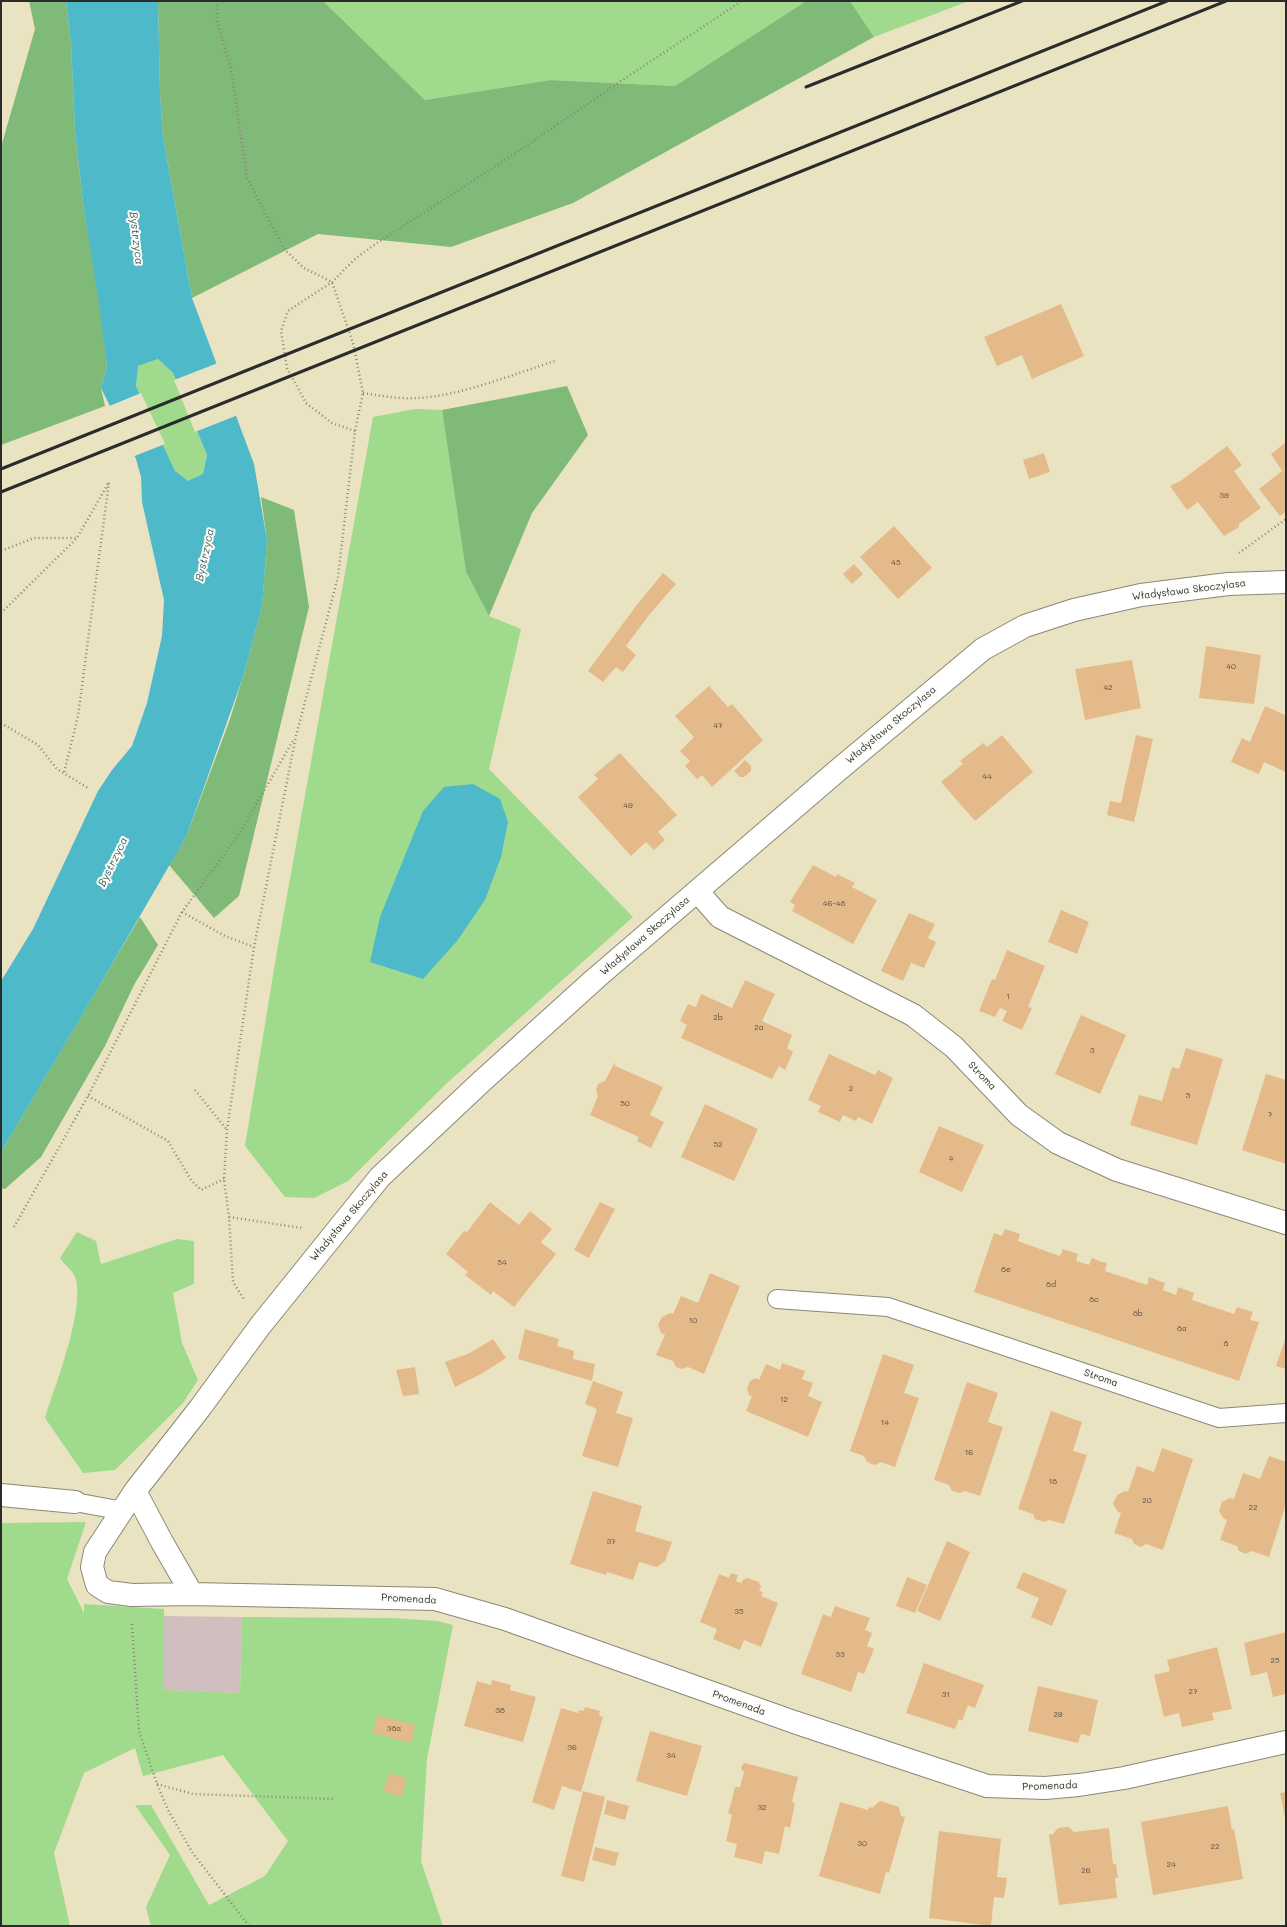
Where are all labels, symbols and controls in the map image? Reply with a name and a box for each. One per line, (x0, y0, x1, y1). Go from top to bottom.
water label: Bystrzyca (126, 211, 146, 265)
house number: 39 (1219, 491, 1229, 501)
water label: Bystrzyca (193, 527, 217, 583)
house number: 45 (891, 558, 901, 568)
street label: Władysława Skoczylasa (1131, 577, 1247, 603)
house number: 40 (1226, 662, 1236, 672)
house number: 42 (1103, 683, 1113, 693)
street label: Władysława Skoczylasa (843, 684, 939, 766)
house number: 47 (713, 721, 723, 731)
house number: 44 (982, 772, 992, 782)
house number: 49 (623, 801, 633, 811)
water label: Bystrzyca (95, 835, 131, 889)
street label: Władysława Skoczylasa (598, 894, 692, 978)
house number: 46-48 (823, 899, 845, 909)
house number: 1 (1006, 992, 1010, 1002)
house number: 2b (713, 1013, 723, 1023)
house number: 2a (754, 1023, 764, 1033)
house number: 3 (1090, 1046, 1094, 1056)
street label: Stroma (965, 1059, 999, 1093)
house number: 2 (849, 1084, 853, 1094)
house number: 5 (1186, 1091, 1190, 1101)
house number: 50 (620, 1099, 630, 1109)
house number: 7 (1268, 1110, 1272, 1120)
house number: 52 (713, 1140, 723, 1150)
house number: 4 (949, 1154, 953, 1164)
street label: Władysława Skoczylasa (308, 1168, 390, 1264)
house number: 54 (497, 1258, 507, 1268)
house number: 8e (1001, 1265, 1011, 1275)
house number: 8d (1046, 1280, 1056, 1290)
house number: 8c (1089, 1295, 1099, 1305)
house number: 8b (1133, 1309, 1143, 1319)
house number: 10 (689, 1316, 697, 1326)
house number: 8a (1177, 1324, 1187, 1334)
house number: 8 (1224, 1339, 1228, 1349)
street label: Stroma (1082, 1367, 1120, 1389)
house number: 12 (780, 1395, 788, 1405)
house number: 14 (881, 1418, 889, 1428)
house number: 16 (965, 1448, 973, 1458)
house number: 18 (1049, 1477, 1057, 1487)
house number: 20 (1142, 1496, 1152, 1506)
house number: 22 (1249, 1503, 1257, 1513)
house number: 37 (606, 1537, 616, 1547)
street label: Promenada (381, 1592, 437, 1606)
house number: 35 (734, 1607, 744, 1617)
house number: 33 (835, 1650, 845, 1660)
house number: 25 (1270, 1656, 1280, 1666)
house number: 27 (1189, 1687, 1197, 1697)
street label: Promenada (711, 1688, 767, 1718)
house number: 31 (942, 1690, 950, 1700)
house number: 38 (495, 1706, 505, 1716)
house number: 29 (1053, 1710, 1063, 1720)
house number: 38a (387, 1724, 401, 1734)
house number: 36 (567, 1743, 577, 1753)
house number: 34 (666, 1751, 676, 1761)
street label: Promenada (1022, 1779, 1078, 1793)
house number: 32 (757, 1803, 767, 1813)
house number: 30 (857, 1839, 867, 1849)
house number: 22 (1211, 1842, 1219, 1852)
house number: 24 (1166, 1860, 1176, 1870)
house number: 26 (1081, 1866, 1091, 1876)

